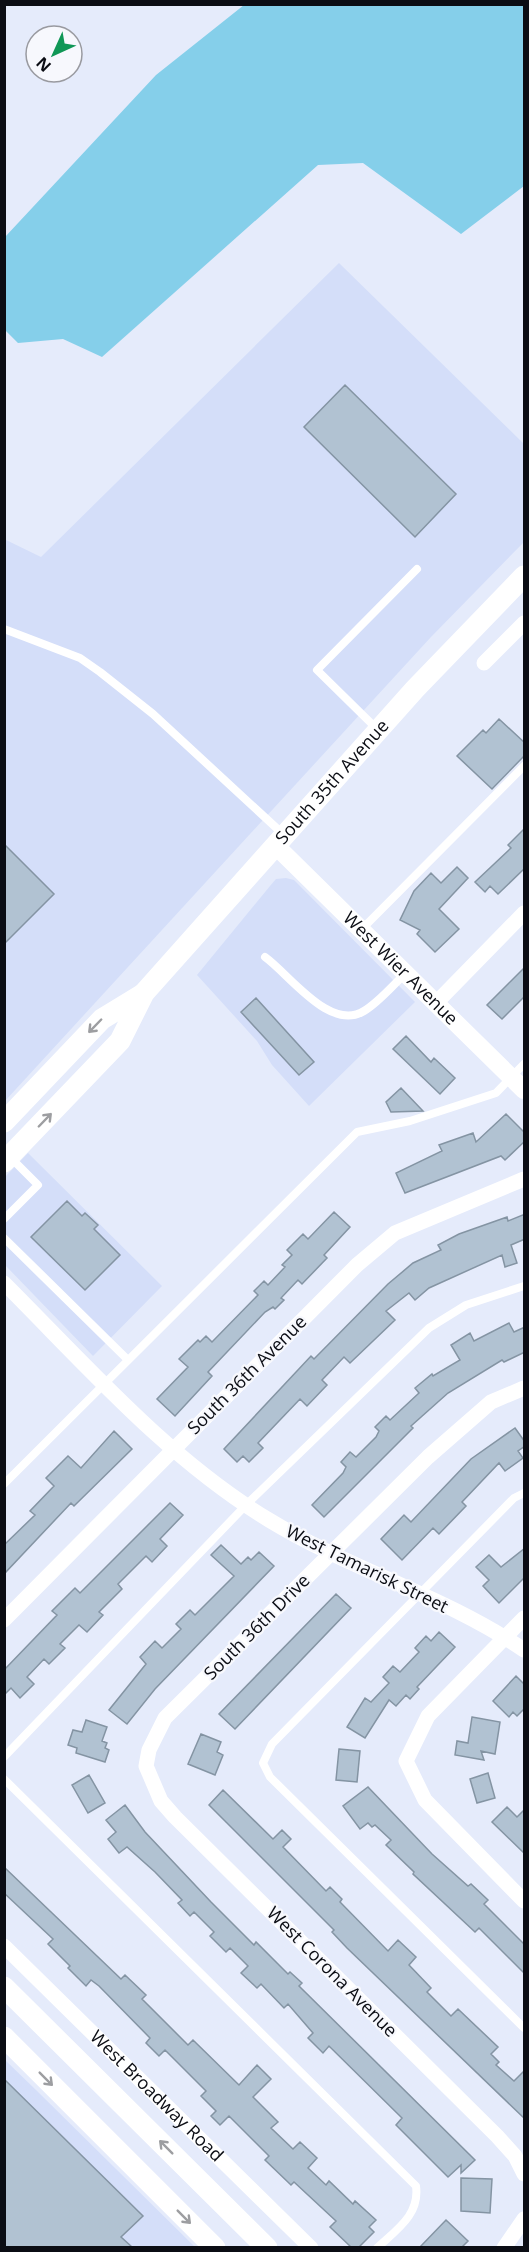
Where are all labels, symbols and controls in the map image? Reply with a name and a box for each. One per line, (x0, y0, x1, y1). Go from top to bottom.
north arrow (24, 24, 84, 84)
text: N (31, 52, 56, 77)
street label: South 35th Avenue (269, 714, 393, 849)
street label: West Wier Avenue (338, 906, 464, 1030)
one-way arrow (88, 1019, 103, 1034)
one-way arrow (38, 1112, 52, 1127)
street label: South 36th Avenue (182, 1310, 311, 1439)
street label: West Tamarisk Street (282, 1518, 453, 1618)
street label: South 36th Drive (198, 1568, 315, 1685)
street label: West Corona Avenue (262, 1901, 403, 2042)
street label: West Broadway Road (85, 2024, 229, 2166)
one-way arrow (38, 2071, 53, 2086)
one-way arrow (159, 2139, 173, 2154)
one-way arrow (176, 2209, 191, 2224)

